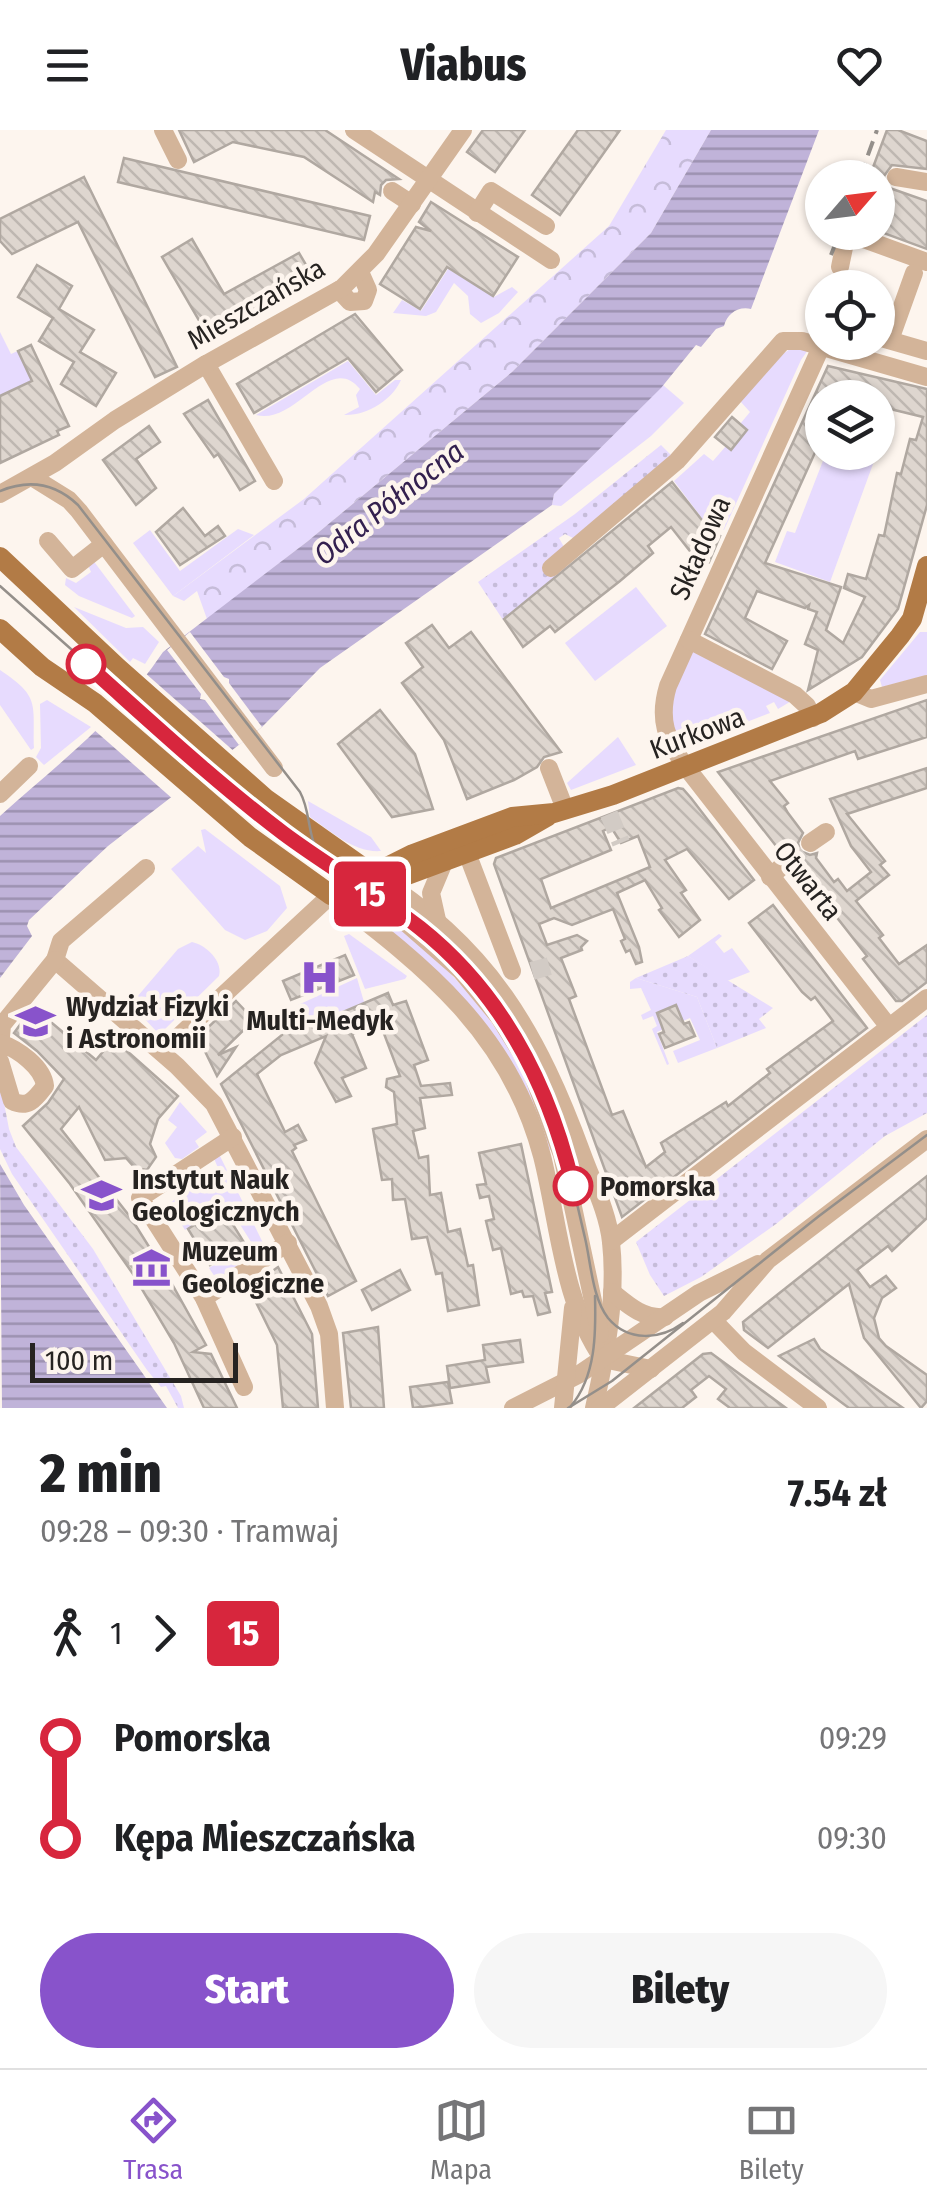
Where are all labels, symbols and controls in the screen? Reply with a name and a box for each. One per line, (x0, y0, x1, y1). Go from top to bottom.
icon: menu (40, 38, 95, 93)
text: Viabus (401, 38, 526, 92)
icon: heart (832, 38, 887, 93)
north arrow (805, 160, 895, 250)
map controls (805, 160, 895, 470)
street label: Mieszczańska (181, 251, 331, 357)
button: locate (805, 270, 895, 360)
button: layers (805, 380, 895, 470)
water label: Odra Północna (307, 433, 471, 573)
street label: Składowa (663, 491, 737, 605)
unlabelled marker (67, 645, 105, 683)
street label: Kurkowa (645, 700, 749, 766)
street label: Otwarta (767, 835, 849, 927)
line badge: 15 (325, 862, 415, 926)
text: 15 (354, 873, 386, 915)
hospital icon: Multi-Medyk (299, 956, 341, 998)
place label: Wydział Fizyki i Astronomii (66, 990, 229, 1055)
school or university icon: Wydział Fizyki i Astronomii (15, 1001, 57, 1043)
place label: Multi-Medyk (246, 1004, 394, 1037)
place label: Instytut Nauk Geologicznych (132, 1163, 300, 1228)
marker: Pomorska (554, 1167, 592, 1205)
place label: Pomorska (600, 1170, 716, 1203)
school or university icon: Instytut Nauk Geologicznych (81, 1174, 123, 1216)
place label: Muzeum Geologiczne (182, 1235, 324, 1300)
museum icon: Muzeum Geologiczne (131, 1246, 173, 1288)
scale bar (30, 1338, 238, 1382)
text: 100 m (45, 1344, 113, 1377)
text: 2 min (40, 1441, 162, 1507)
text: 7.54 zł (788, 1470, 887, 1516)
text: 09:28 – 09:30 · Tramwaj (40, 1512, 339, 1550)
icon: walk (40, 1606, 95, 1661)
icon: forward (137, 1606, 192, 1661)
text: 15 (227, 1612, 259, 1654)
text: 1 (110, 1614, 122, 1652)
text: Pomorska (114, 1715, 271, 1761)
text: 09:29 (819, 1719, 887, 1757)
text: Kępa Mieszczańska (114, 1815, 416, 1861)
text: 09:30 (817, 1819, 887, 1857)
button: Start (40, 1933, 454, 2048)
button: Bilety (474, 1933, 887, 2048)
tab: Trasa (123, 2093, 183, 2186)
tab: Mapa (430, 2093, 492, 2186)
tab: Bilety (739, 2093, 804, 2186)

